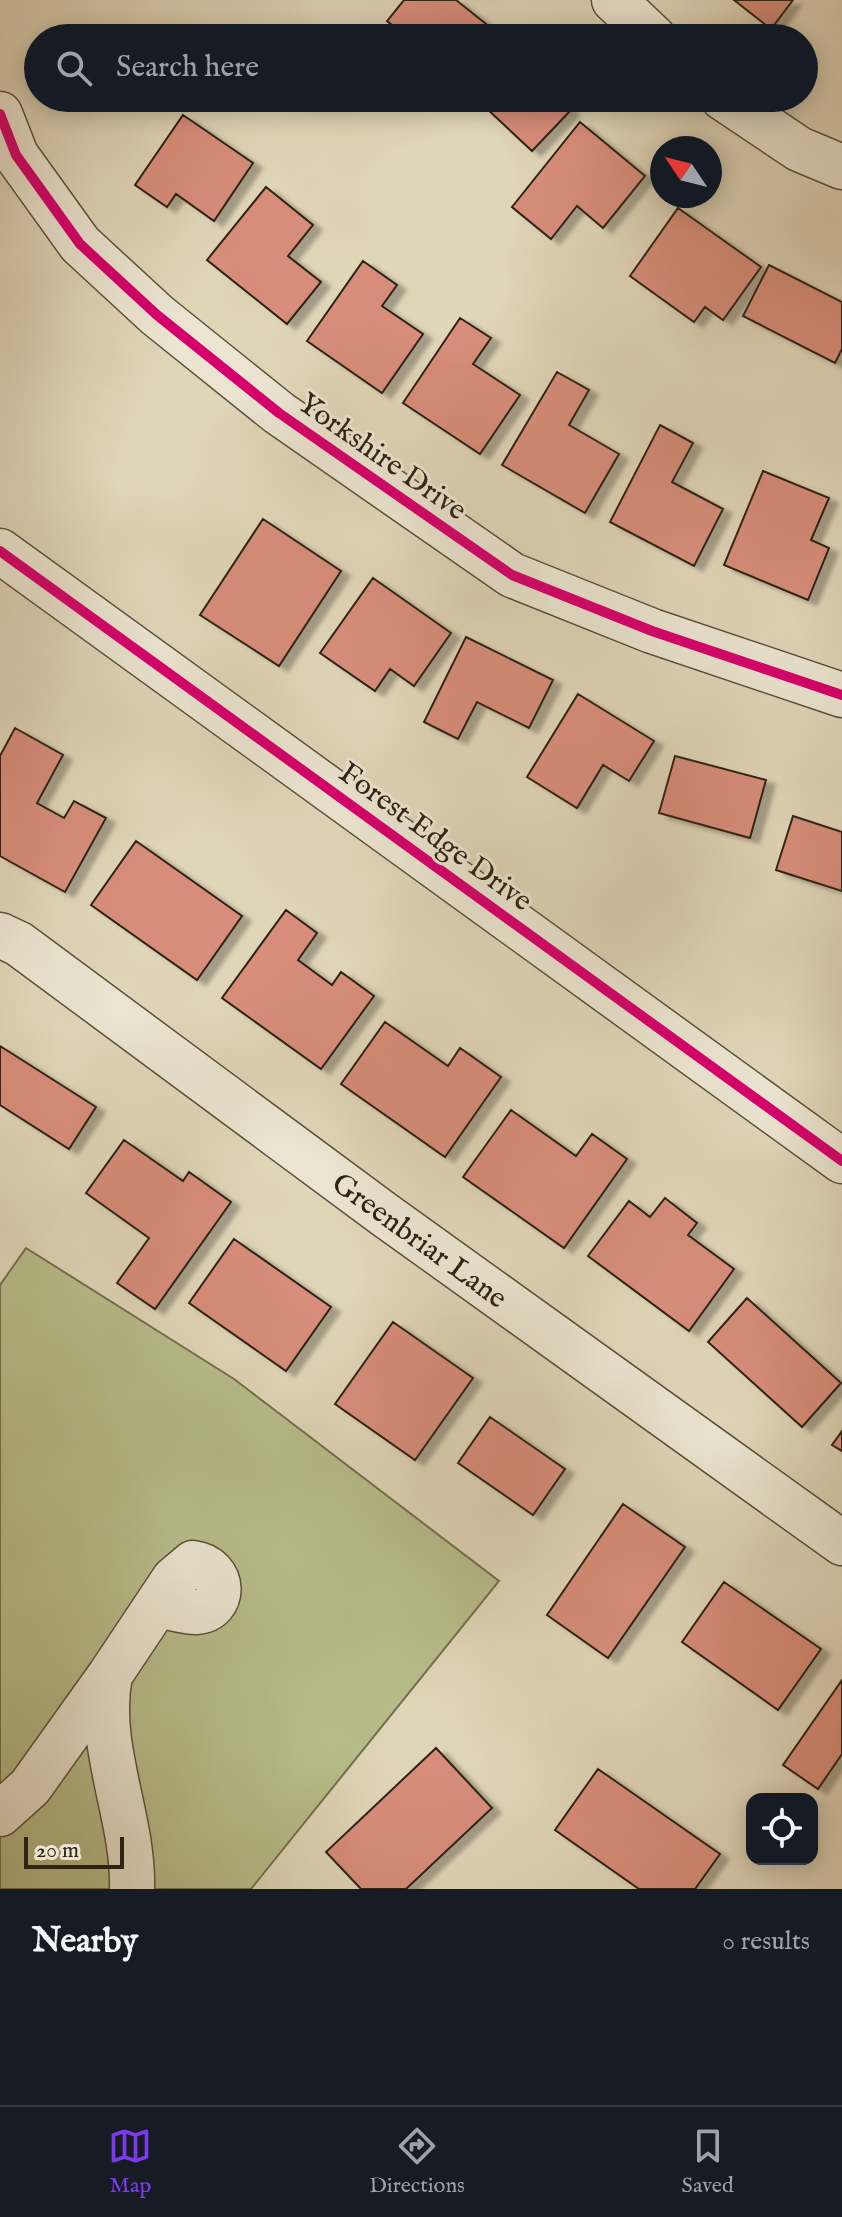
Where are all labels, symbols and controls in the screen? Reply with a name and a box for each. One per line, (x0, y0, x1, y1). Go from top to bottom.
search box (24, 24, 818, 112)
icon: search (52, 46, 96, 90)
text: Search here (116, 49, 259, 87)
north arrow (650, 136, 722, 208)
street label: Yorkshire Drive (290, 385, 474, 530)
street label: Forest Edge Drive (330, 755, 539, 921)
street label: Greenbriar Lane (324, 1165, 514, 1318)
map controls (746, 1793, 818, 1865)
button: locate (746, 1793, 818, 1865)
scale bar (24, 1833, 124, 1869)
text: 20 m (36, 1837, 79, 1865)
text: Nearby (32, 1920, 138, 1963)
text: 0 results (722, 1925, 810, 1958)
tab: Map (108, 2124, 152, 2200)
tab: Directions (369, 2124, 465, 2200)
tab: Saved (682, 2124, 734, 2200)

